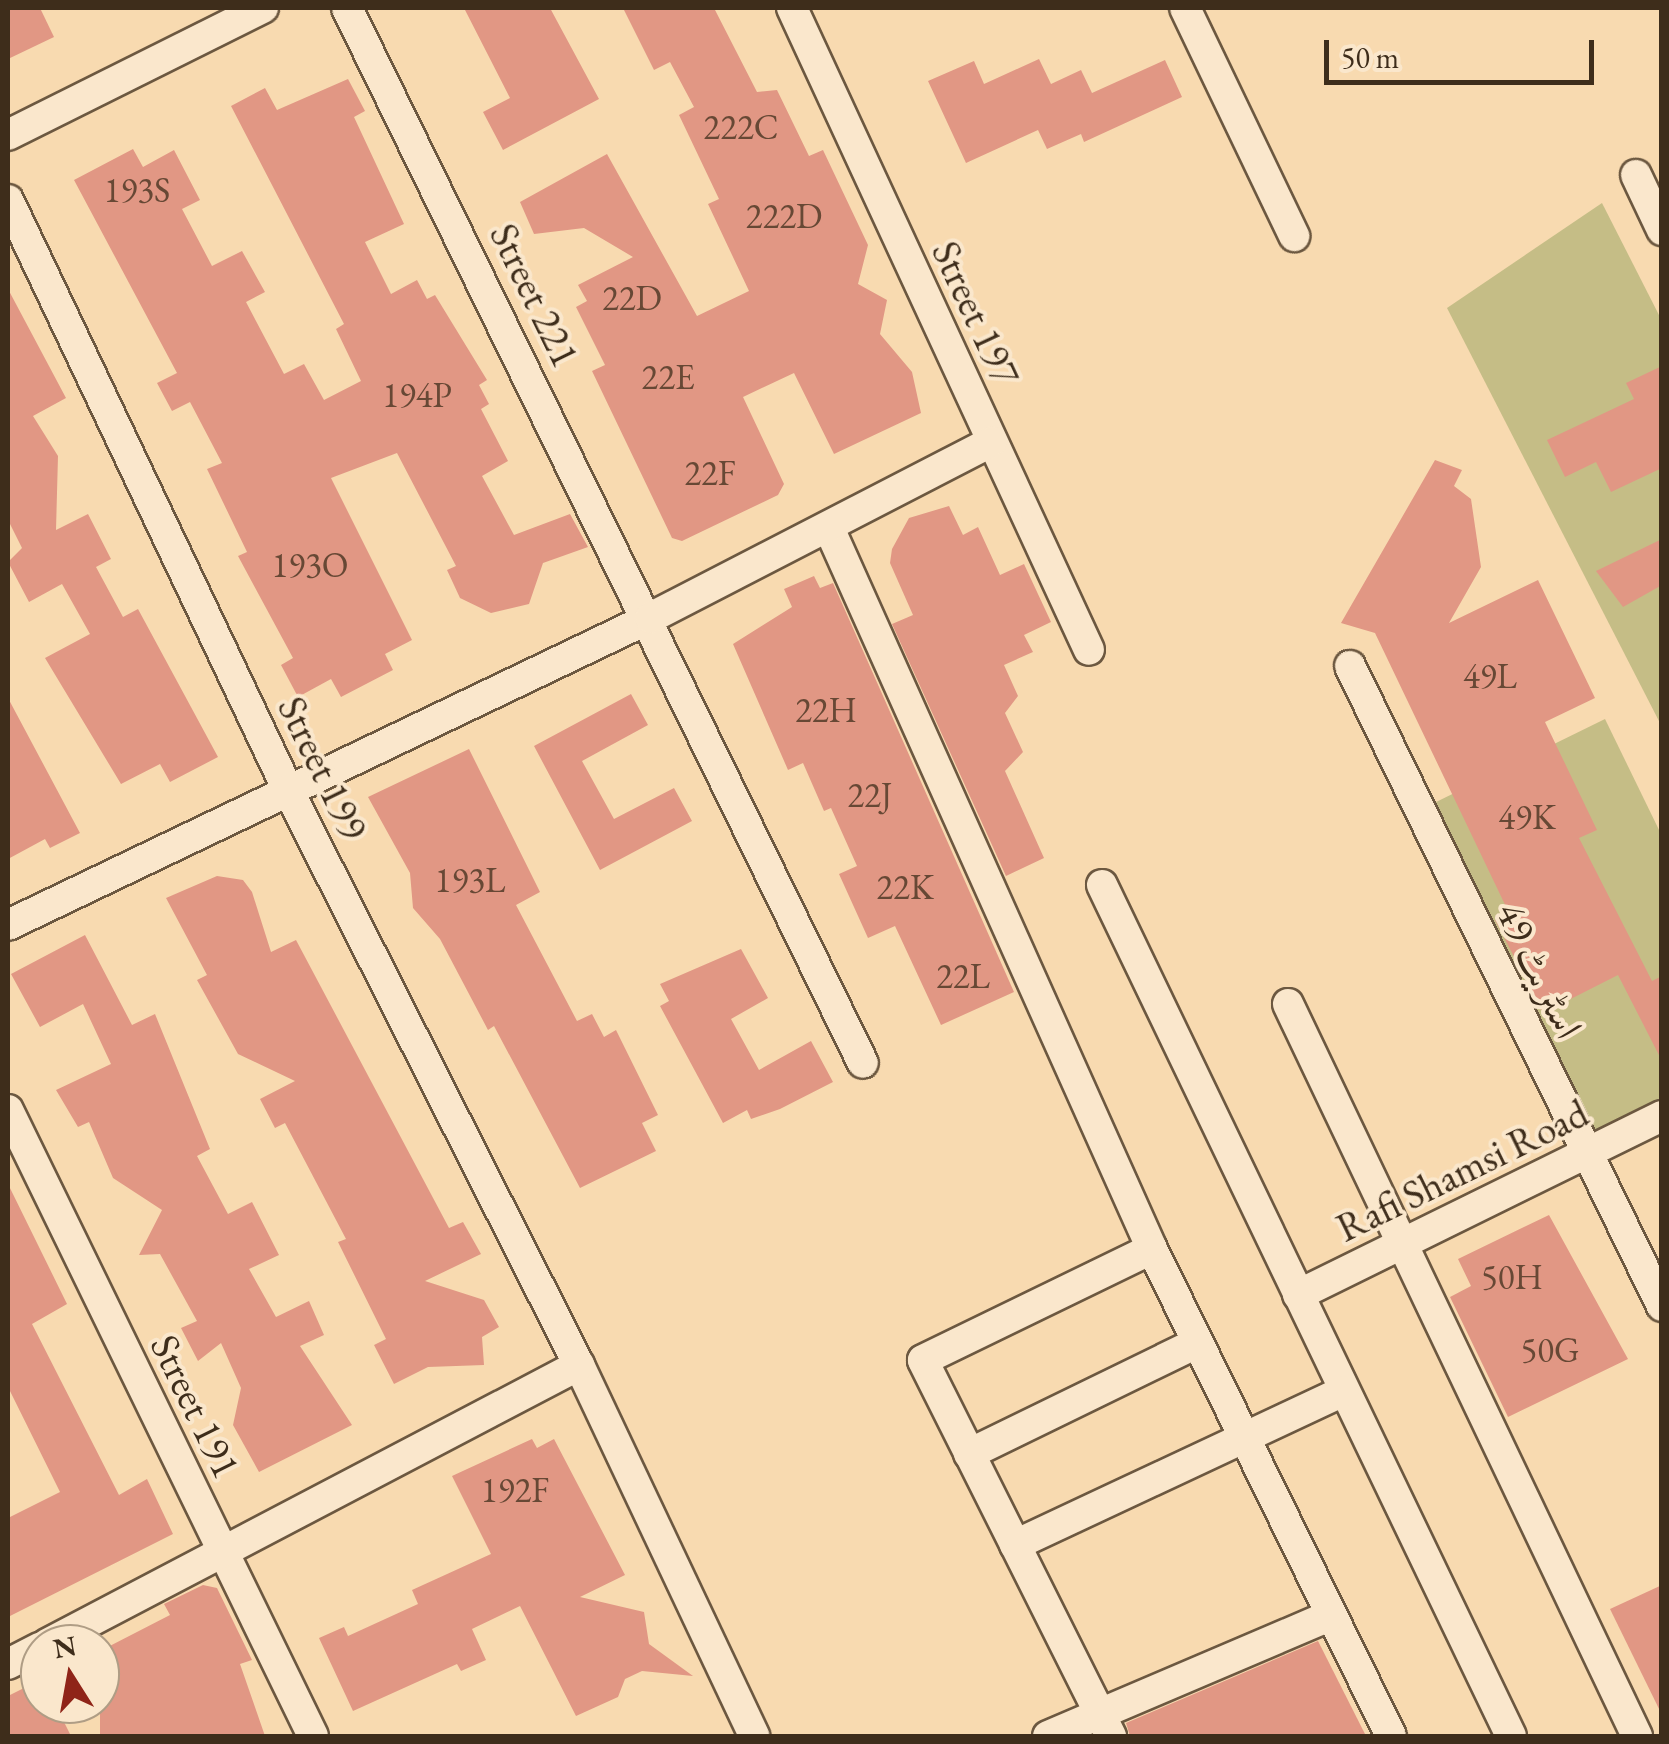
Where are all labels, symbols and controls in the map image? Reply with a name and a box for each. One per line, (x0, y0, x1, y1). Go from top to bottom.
scale bar (1329, 20, 1599, 82)
text: 50 m (1341, 38, 1399, 77)
house number: 222C (703, 106, 779, 148)
house number: 193S (104, 169, 170, 211)
house number: 222D (746, 195, 822, 237)
street label: Street 221 (480, 216, 590, 374)
street label: Street 197 (922, 233, 1030, 393)
house number: 22D (602, 277, 662, 319)
house number: 22E (641, 356, 695, 398)
house number: 194P (382, 374, 452, 416)
house number: 22F (684, 452, 736, 494)
house number: 193O (271, 544, 349, 586)
house number: 49L (1463, 655, 1517, 697)
street label: Street 199 (268, 689, 378, 847)
house number: 22H (795, 689, 857, 731)
house number: 22J (847, 774, 893, 816)
house number: 49K (1498, 796, 1556, 838)
house number: 193L (435, 859, 505, 901)
house number: 22K (876, 866, 934, 908)
street label: اسٹریٹ 49 (1486, 894, 1594, 1046)
house number: 22L (936, 955, 990, 997)
street label: Rafi Shamsi Road (1328, 1088, 1596, 1252)
house number: 50H (1481, 1256, 1543, 1298)
street label: Street 191 (141, 1327, 251, 1485)
house number: 50G (1520, 1329, 1580, 1371)
house number: 192F (481, 1469, 549, 1511)
north arrow (20, 1624, 120, 1724)
text: N (50, 1627, 79, 1666)

